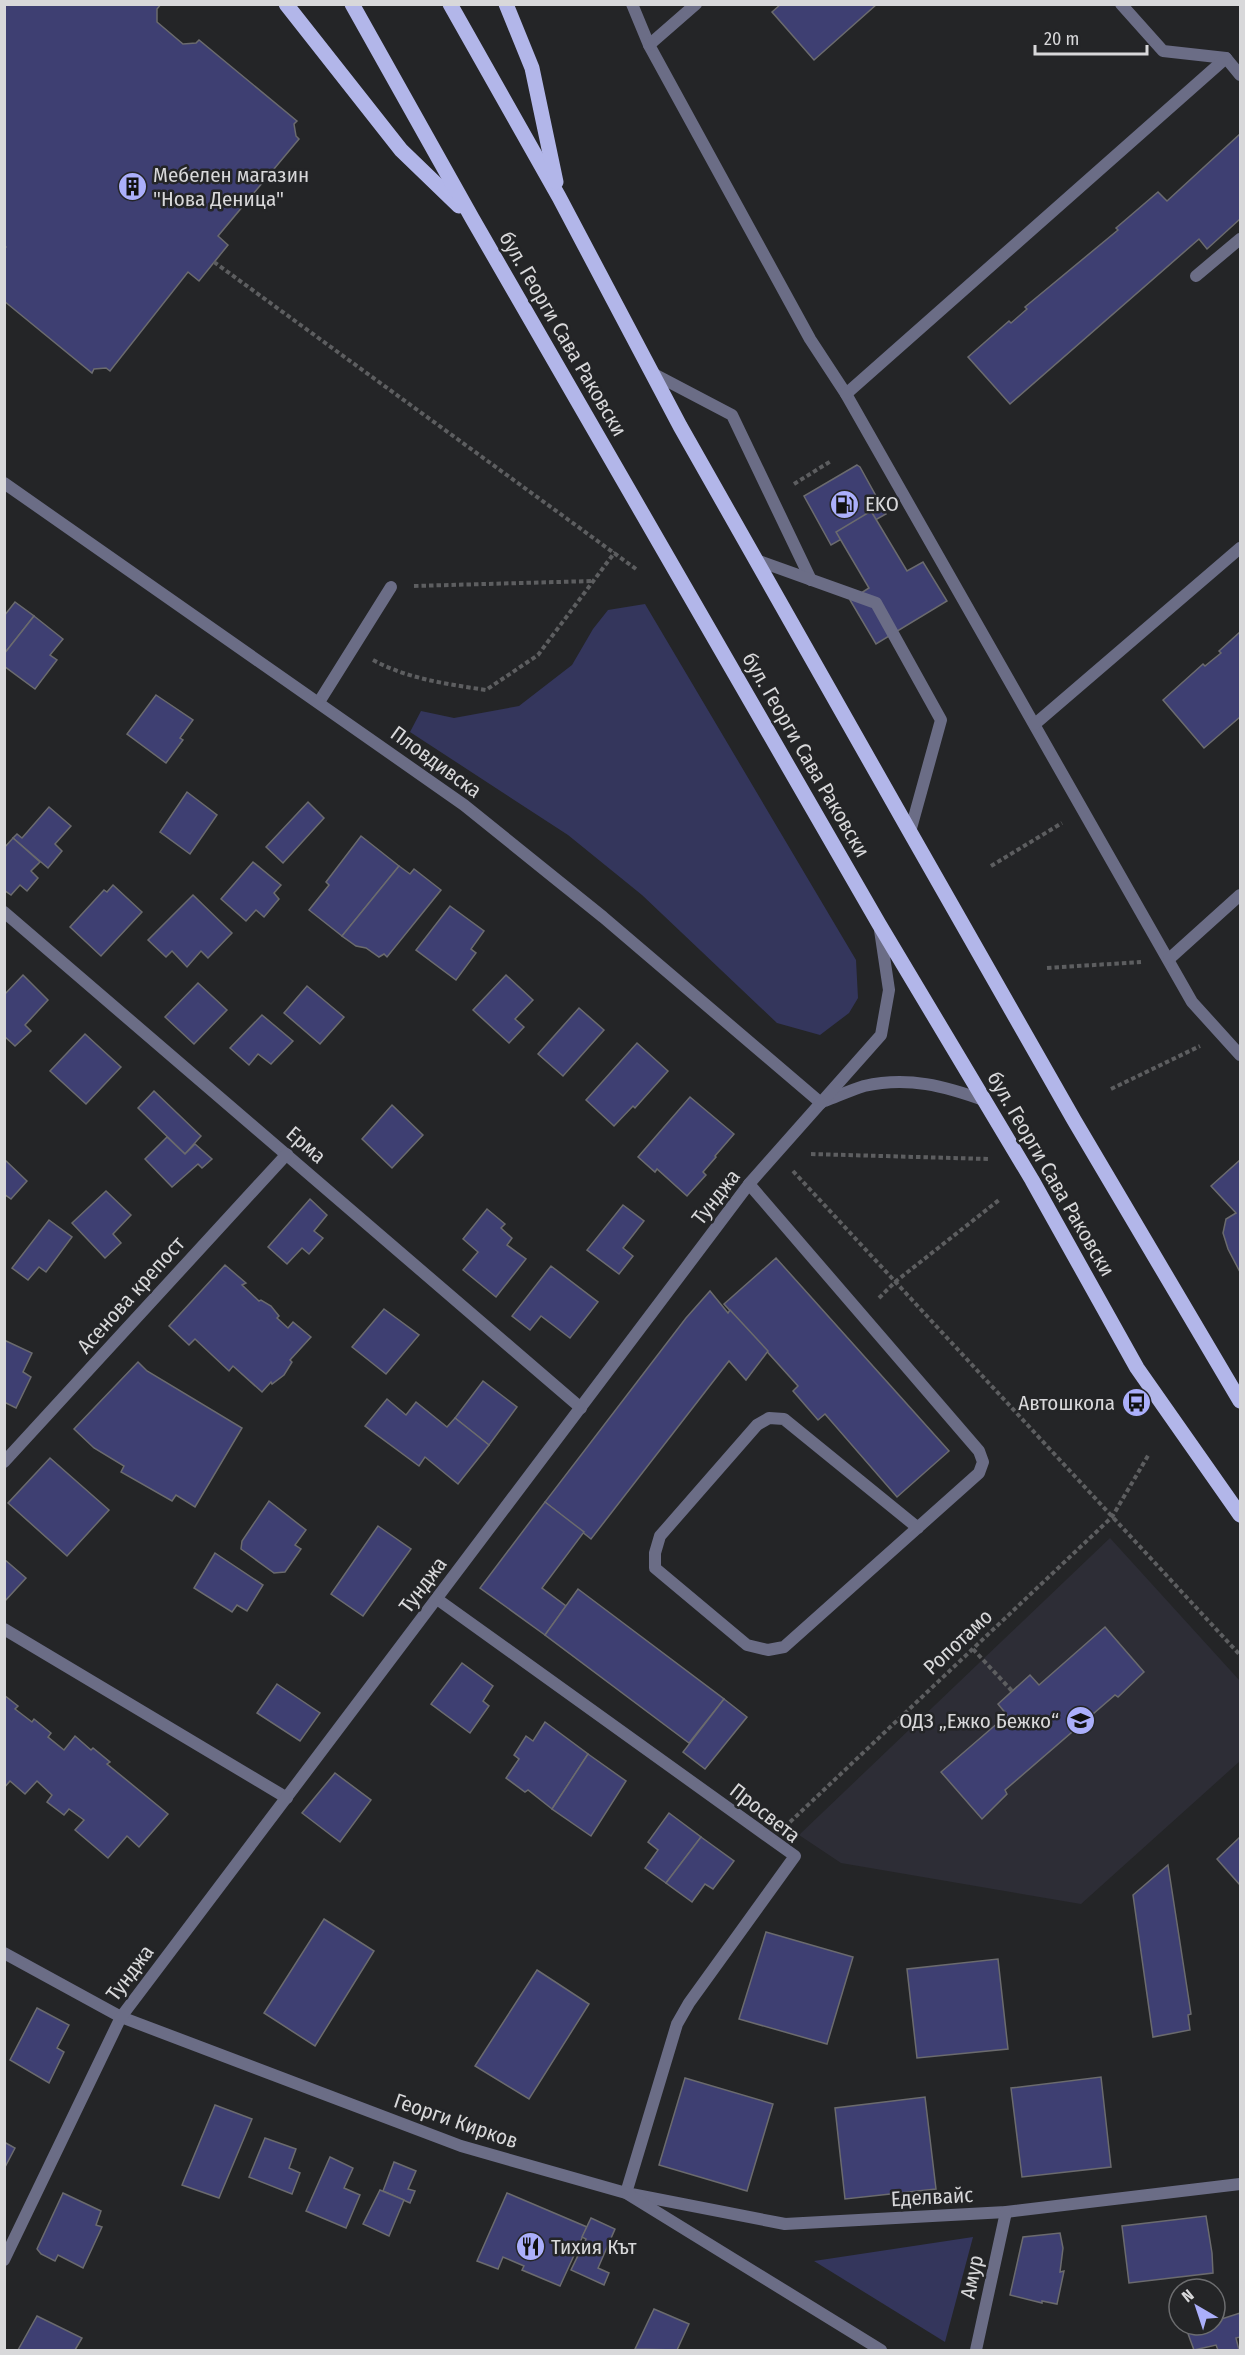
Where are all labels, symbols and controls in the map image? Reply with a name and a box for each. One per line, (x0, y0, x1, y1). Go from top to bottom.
scale bar (1035, 18, 1148, 56)
text: 20 m (1044, 28, 1079, 50)
place label: Мебелен магазин "Нова Деница" (153, 162, 309, 212)
building icon: Мебелен магазин "Нова Деница" (116, 171, 148, 203)
street label: бул. Георги Сава Раковски (494, 227, 632, 441)
fuel station icon: EKO (828, 488, 860, 520)
place label: EKO (865, 491, 899, 517)
street label: бул. Георги Сава Раковски (737, 648, 875, 862)
street label: Пловдивска (385, 720, 487, 804)
street label: бул. Георги Сава Раковски (982, 1067, 1120, 1281)
street label: Ерма (281, 1121, 331, 1169)
street label: Тунджа (686, 1164, 746, 1230)
street label: Асенова крепост (72, 1231, 191, 1359)
bus stop icon: Автошкола (1120, 1387, 1152, 1419)
place label: Автошкола (1018, 1390, 1115, 1416)
street label: Тунджа (394, 1552, 452, 1618)
street label: Ропотамо (918, 1604, 998, 1680)
school or university icon: ОДЗ „Ежко Бежко“ (1064, 1705, 1096, 1737)
place label: ОДЗ „Ежко Бежко“ (899, 1708, 1059, 1734)
street label: Просвета (725, 1777, 805, 1849)
street label: Тунджа (101, 1940, 159, 2006)
street label: Георги Кирков (391, 2088, 521, 2154)
street label: Еделвайс (890, 2182, 974, 2212)
restaurant icon: Тихия Кът (514, 2231, 546, 2263)
place label: Тихия Кът (551, 2234, 637, 2260)
street label: Амур (955, 2253, 989, 2301)
north arrow (1167, 2277, 1227, 2337)
text: N (1178, 2285, 1198, 2306)

